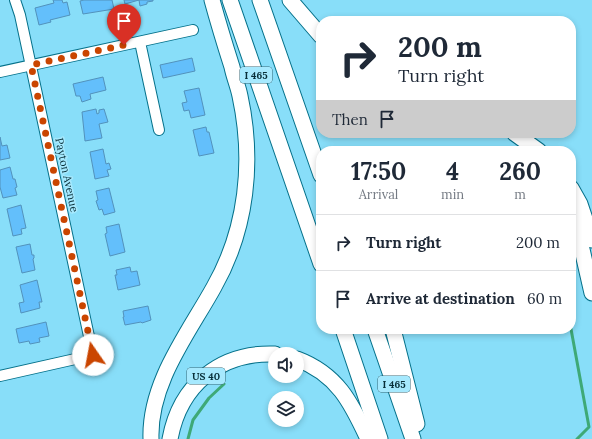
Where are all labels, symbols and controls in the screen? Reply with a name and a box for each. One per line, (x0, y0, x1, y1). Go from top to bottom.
pin (107, 4, 141, 45)
icon: arrive (113, 10, 135, 32)
text: 200 m (398, 29, 482, 65)
icon: right (332, 32, 384, 84)
text: Turn right (398, 64, 484, 87)
road number: I 465 (240, 67, 272, 83)
icon: arrive (376, 108, 398, 130)
text: Then (332, 110, 368, 129)
street label: Payton Avenue (52, 137, 82, 213)
text: 17:50 (351, 156, 406, 187)
text: 4 (446, 156, 459, 187)
text: 260 (499, 156, 541, 187)
text: Arrival (359, 186, 398, 203)
text: min (441, 186, 464, 203)
text: m (514, 186, 526, 203)
icon: right (332, 232, 354, 254)
text: Turn right (366, 233, 442, 252)
text: 200 m (516, 233, 560, 252)
icon: arrive (332, 288, 354, 310)
text: Arrive at destination (366, 289, 515, 308)
text: 60 m (527, 289, 562, 308)
position arrow (72, 334, 114, 376)
map controls (268, 347, 304, 427)
button: sound (268, 347, 304, 383)
road number: US 40 (187, 368, 225, 384)
road number: I 465 (378, 376, 410, 392)
button: layers (268, 391, 304, 427)

